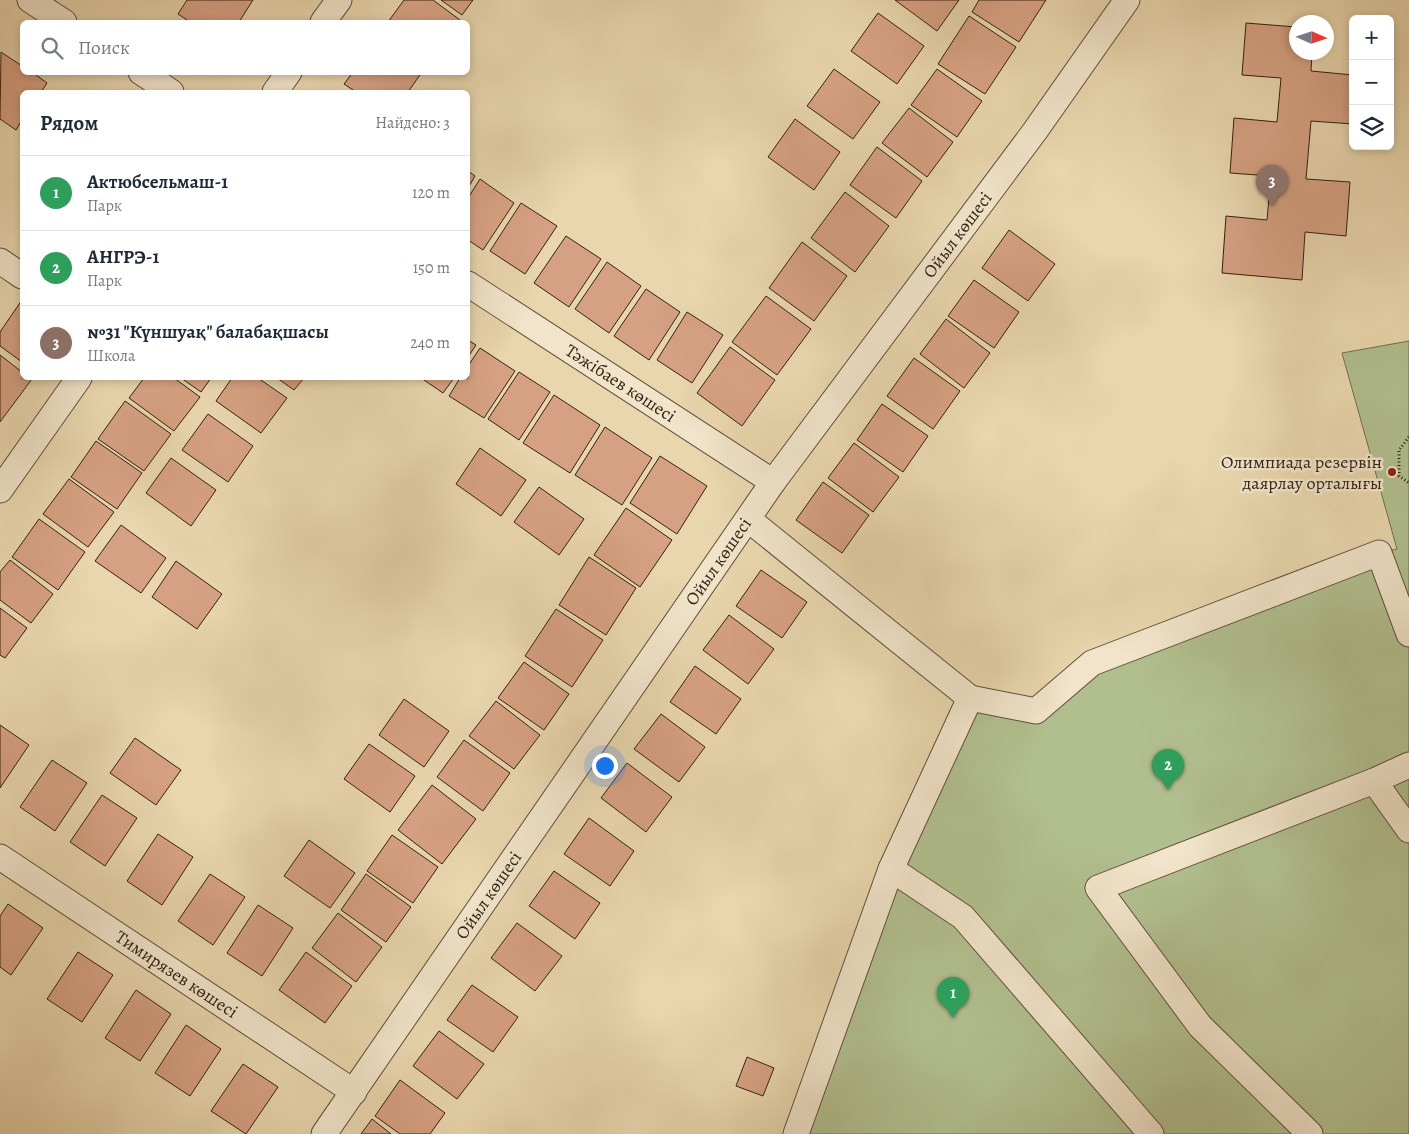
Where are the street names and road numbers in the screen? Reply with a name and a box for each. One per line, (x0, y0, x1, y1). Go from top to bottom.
street label: Ойыл көшесі (917, 187, 997, 283)
street label: Тәжібаев көшесі (561, 338, 681, 428)
street label: Ойыл көшесі (679, 513, 757, 610)
street label: Ойыл көшесі (450, 847, 527, 944)
street label: Тимирязев көшесі (111, 925, 243, 1024)

